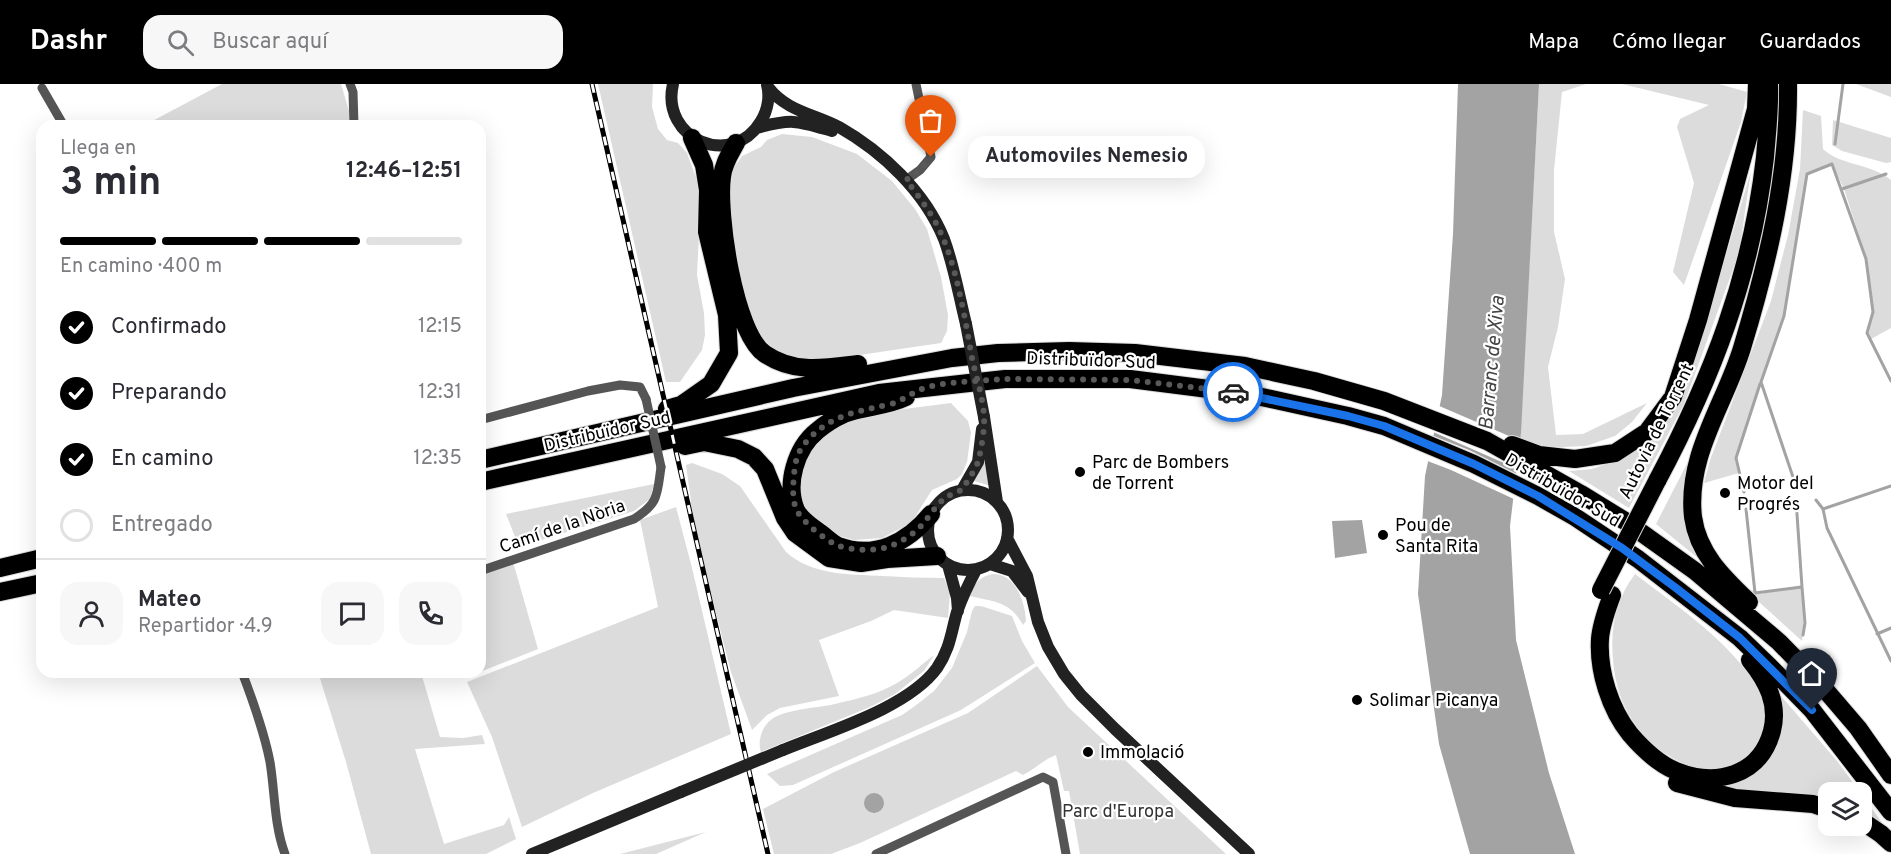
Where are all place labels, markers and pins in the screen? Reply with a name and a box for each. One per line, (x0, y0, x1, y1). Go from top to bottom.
pin (905, 95, 956, 157)
callout: Automoviles Nemesio (967, 136, 1204, 178)
place label: Parc de Bombers de Torrent (1092, 452, 1229, 496)
marker: Parc de Bombers de Torrent (1073, 465, 1087, 479)
place label: Motor del Progrés (1737, 473, 1814, 517)
marker: Motor del Progrés (1718, 486, 1732, 500)
place label: Pou de Santa Rita (1395, 515, 1478, 559)
marker: Pou de Santa Rita (1376, 528, 1390, 542)
pin (1786, 648, 1837, 710)
place label: Solimar Picanya (1369, 690, 1498, 713)
marker: Solimar Picanya (1350, 693, 1364, 707)
place label: Immolació (1100, 742, 1184, 765)
marker: Immolació (1081, 745, 1095, 759)

